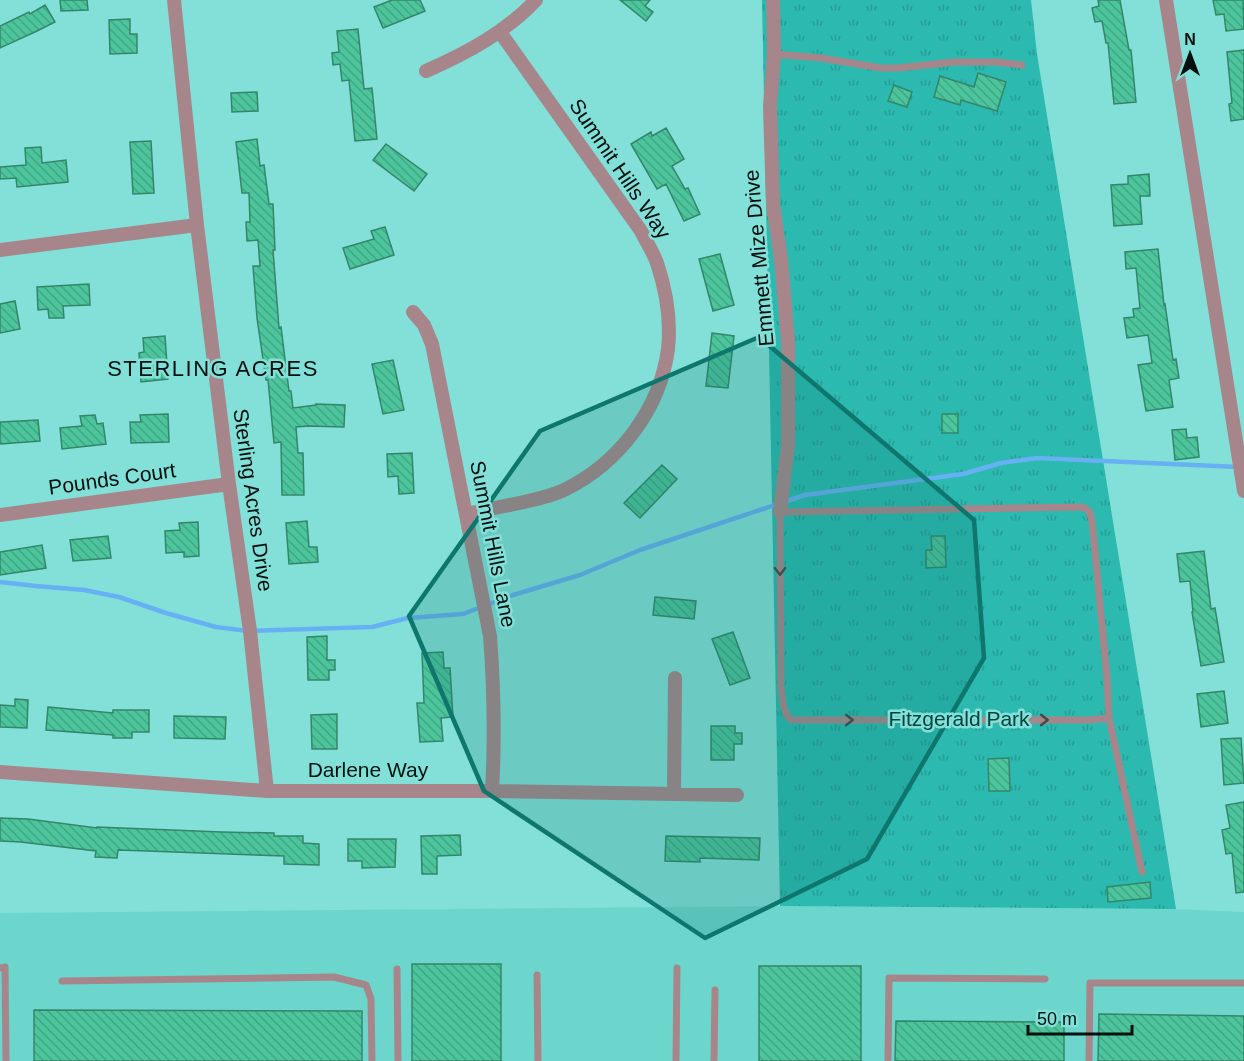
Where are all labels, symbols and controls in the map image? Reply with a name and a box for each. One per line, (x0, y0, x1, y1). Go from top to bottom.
north arrow (1160, 24, 1220, 84)
text: N (1184, 31, 1196, 48)
street label: Summit Hills Way (565, 94, 676, 243)
street label: Emmett Mize Drive (739, 169, 778, 347)
district label: STERLING ACRES (107, 356, 319, 381)
street label: Sterling Acres Drive (229, 407, 278, 593)
street label: Pounds Court (47, 458, 177, 499)
street label: Summit Hills Lane (466, 459, 521, 629)
one-way arrow (774, 566, 786, 575)
park label: Fitzgerald Park (888, 707, 1030, 730)
one-way arrow (845, 714, 854, 726)
one-way arrow (1040, 714, 1049, 726)
street label: Darlene Way (308, 758, 429, 781)
scale bar (1028, 998, 1132, 1036)
text: 50 m (1037, 1009, 1077, 1029)

